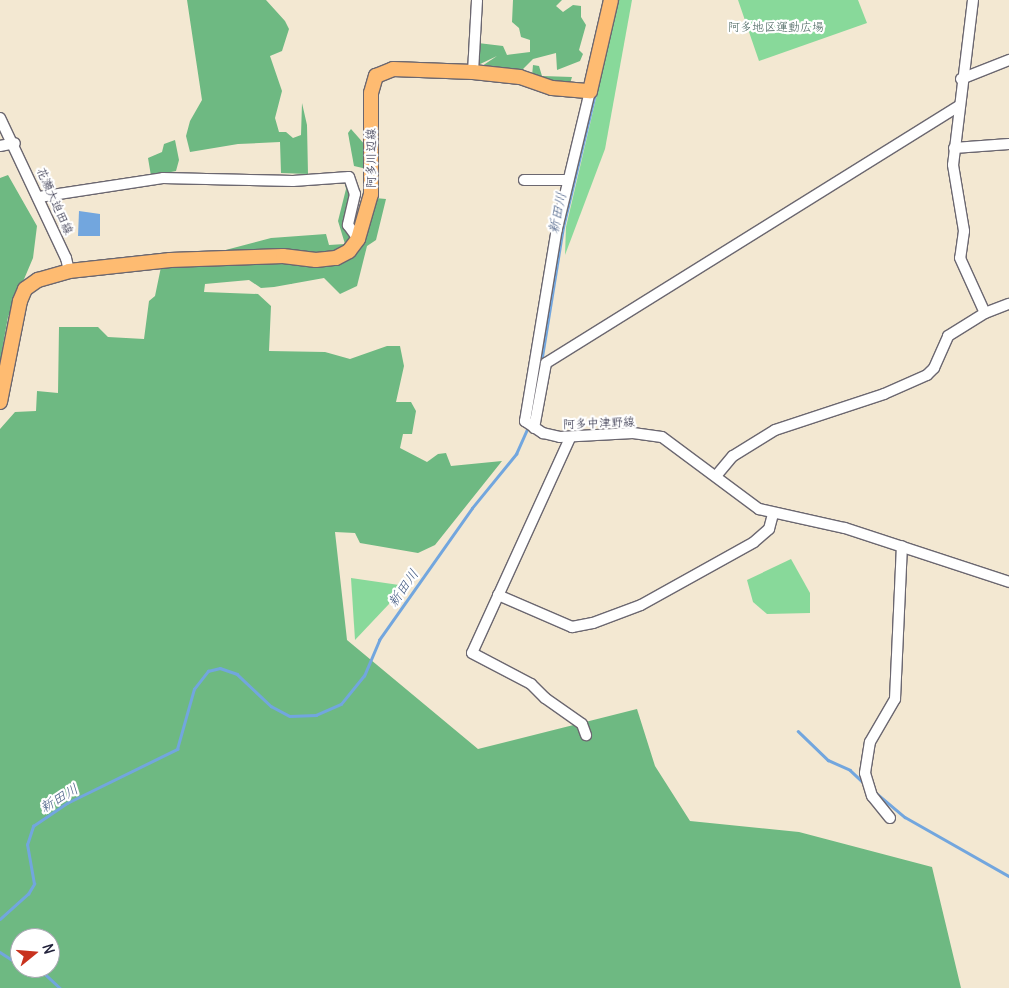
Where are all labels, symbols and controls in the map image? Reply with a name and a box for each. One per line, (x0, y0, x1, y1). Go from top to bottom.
park label: 阿多地区運動広場 (728, 20, 824, 34)
street label: 阿多川辺線 (364, 128, 378, 188)
street label: 花瀬大迫田線 (34, 165, 76, 237)
water label: 新田川 (544, 191, 570, 235)
street label: 阿多中津野線 (563, 415, 635, 431)
water label: 新田川 (384, 566, 422, 610)
water label: 新田川 (37, 780, 81, 816)
north arrow (10, 928, 60, 978)
text: N (38, 942, 58, 956)

